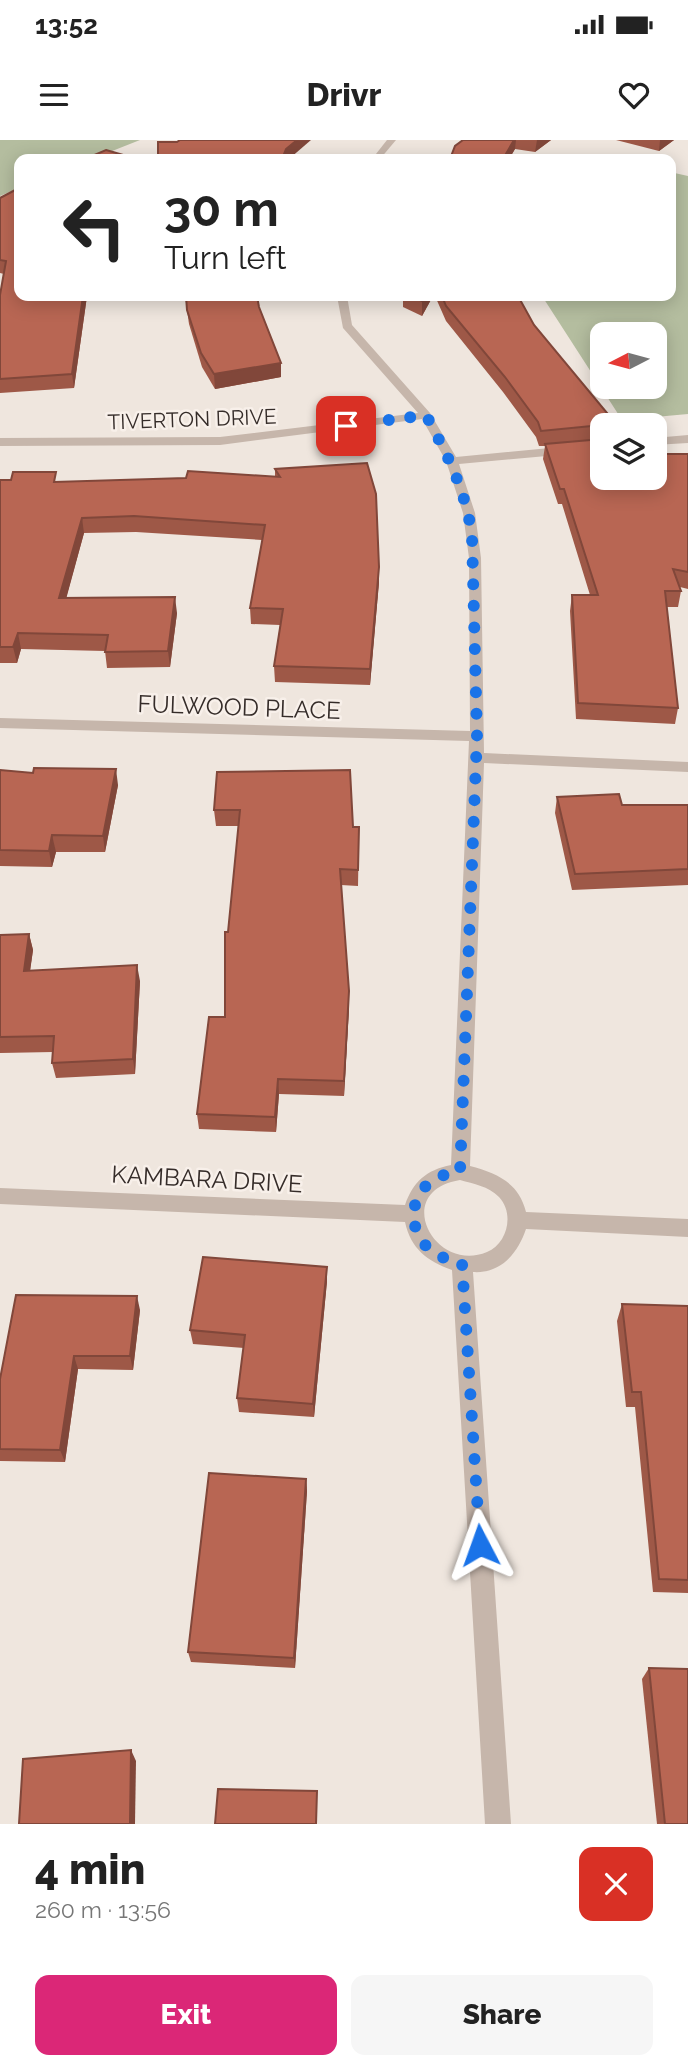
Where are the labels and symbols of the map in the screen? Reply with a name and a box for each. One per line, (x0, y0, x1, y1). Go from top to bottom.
north arrow (590, 322, 667, 399)
pin (316, 396, 376, 456)
street label: TIVERTON DRIVE (107, 404, 277, 434)
street label: FULWOOD PLACE (137, 689, 341, 725)
street label: KAMBARA DRIVE (111, 1160, 303, 1198)
position arrow (443, 1508, 517, 1582)

